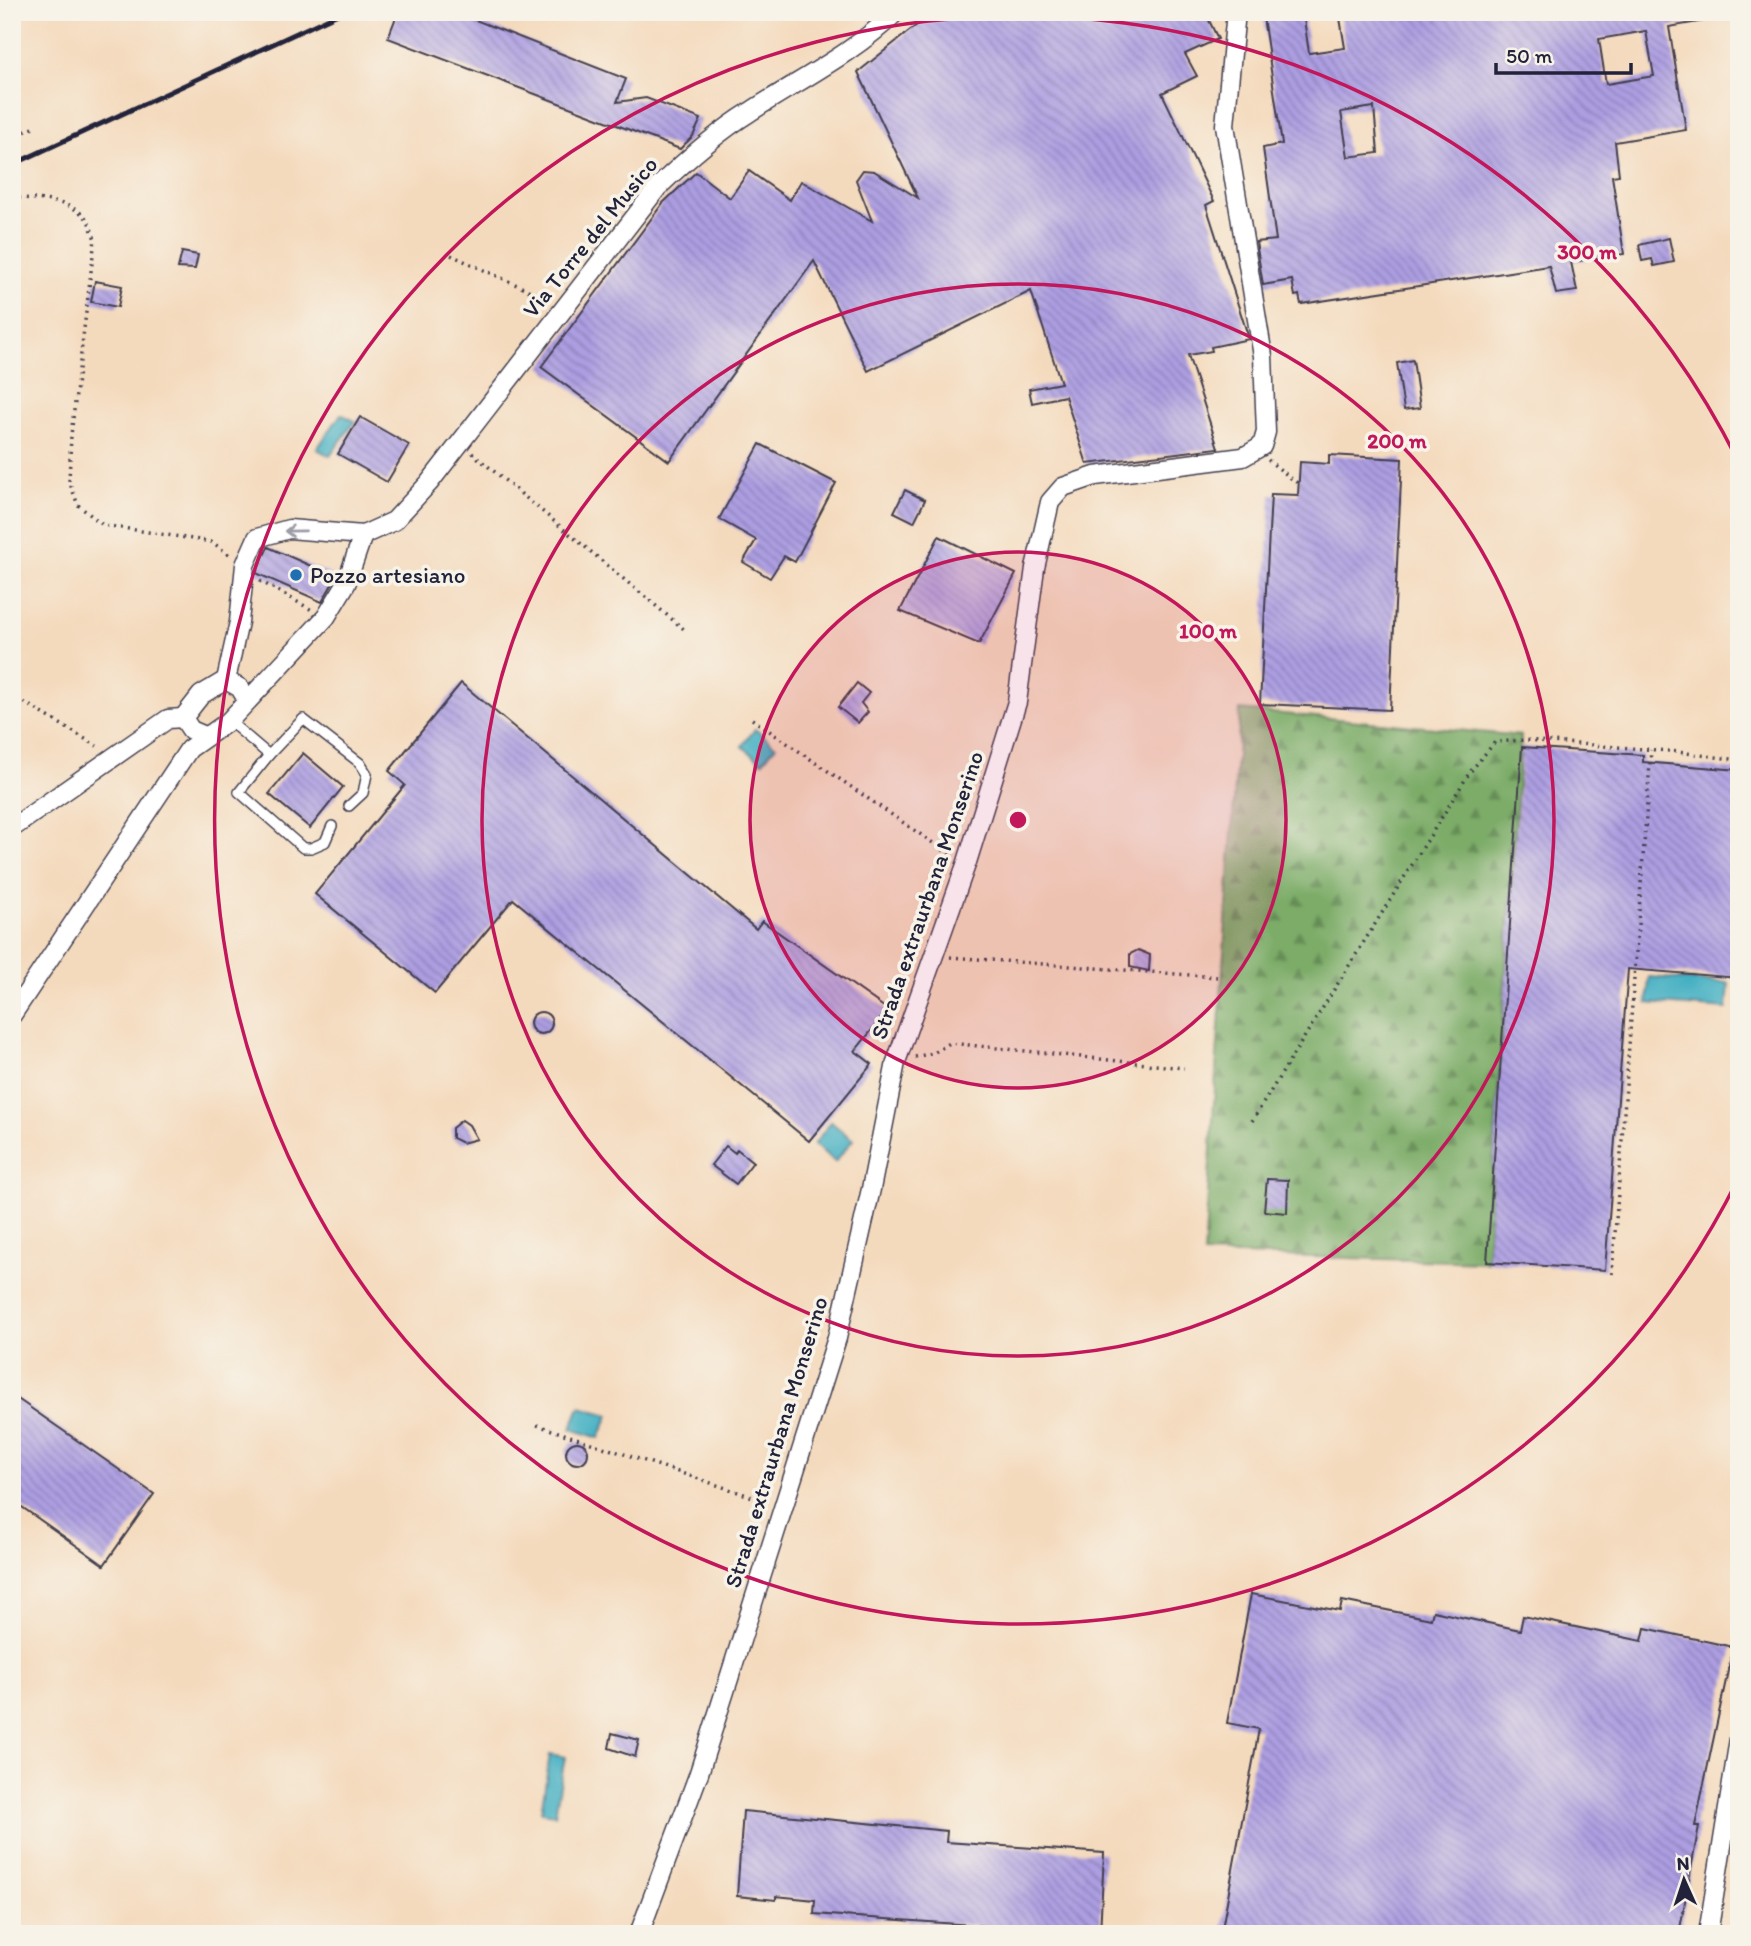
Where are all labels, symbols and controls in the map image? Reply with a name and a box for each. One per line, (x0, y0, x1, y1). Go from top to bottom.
scale bar (1496, 32, 1630, 76)
text: 50 m (1506, 43, 1553, 68)
street label: Via Torre del Musico (516, 151, 664, 323)
text: 300 m (1557, 239, 1617, 264)
text: 200 m (1367, 428, 1427, 453)
one-way arrow (283, 524, 306, 538)
place label: Pozzo artesiano (310, 561, 466, 589)
marker: Pozzo artesiano (288, 567, 304, 583)
text: 100 m (1179, 618, 1237, 643)
street label: Strada extraurbana Monserino (864, 747, 990, 1043)
centre of rings (1006, 808, 1030, 832)
street label: Strada extraurbana Monserino (718, 1293, 834, 1591)
north arrow (1650, 1844, 1720, 1914)
text: N (1676, 1852, 1690, 1875)

